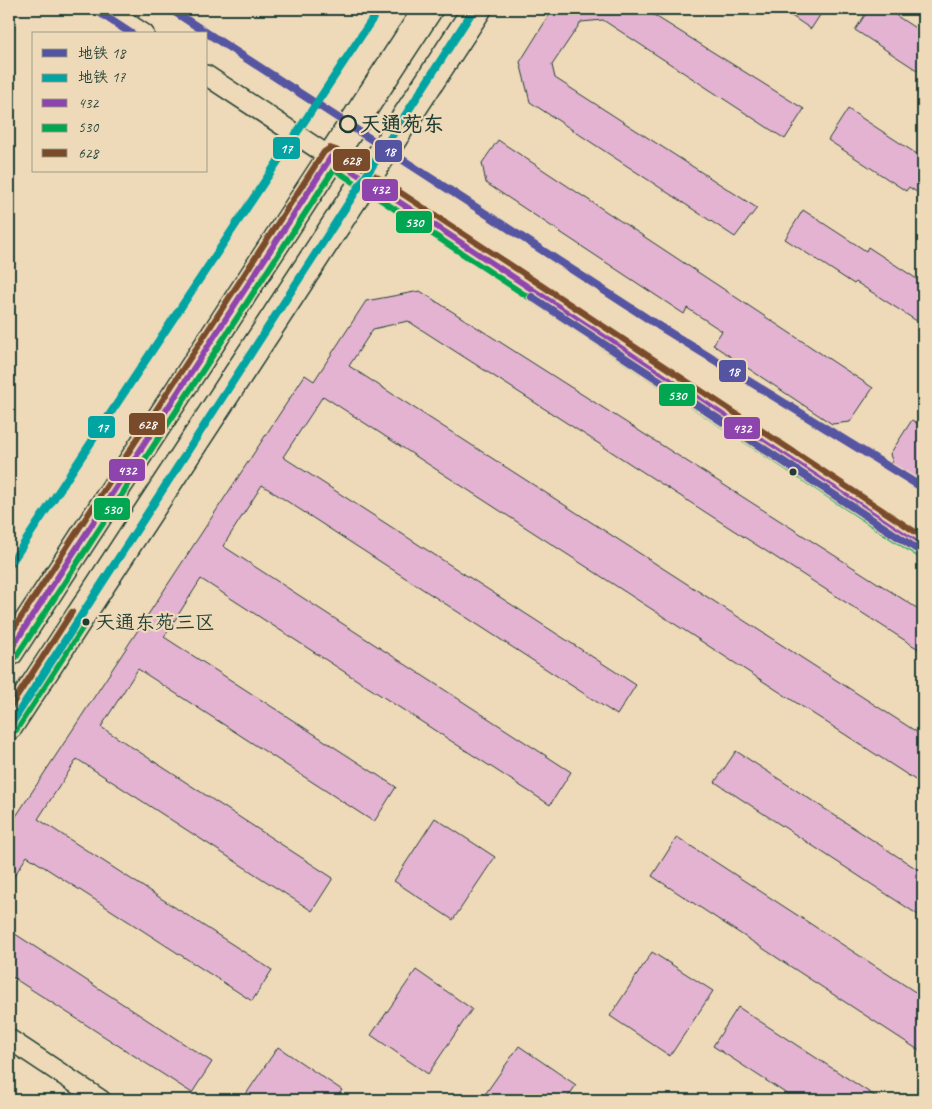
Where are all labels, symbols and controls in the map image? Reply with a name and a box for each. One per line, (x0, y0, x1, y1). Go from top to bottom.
legend (32, 32, 208, 172)
text: 地铁 18 (78, 44, 126, 63)
text: 地铁 17 (78, 68, 126, 87)
text: 432 (78, 94, 100, 113)
place label: 天通苑东 (360, 111, 444, 137)
marker: 天通苑东 (339, 115, 357, 133)
text: 530 (78, 118, 100, 137)
line badge: 17 (272, 136, 301, 160)
line badge: 18 (374, 139, 403, 163)
text: 17 (280, 140, 294, 157)
text: 18 (383, 143, 397, 160)
text: 628 (78, 144, 100, 163)
line badge: 628 (332, 148, 371, 172)
text: 628 (341, 152, 362, 169)
line badge: 432 (361, 178, 399, 202)
text: 432 (371, 181, 391, 198)
line badge: 530 (395, 210, 433, 234)
text: 530 (405, 214, 425, 231)
line badge: 18 (718, 359, 747, 383)
text: 18 (727, 363, 741, 380)
line badge: 530 (658, 383, 696, 407)
text: 530 (668, 387, 688, 404)
line badge: 628 (128, 412, 166, 436)
line badge: 17 (87, 415, 116, 439)
text: 628 (137, 416, 158, 433)
line badge: 432 (723, 416, 761, 440)
text: 17 (96, 419, 110, 436)
text: 432 (733, 420, 753, 437)
line badge: 432 (108, 458, 146, 482)
text: 432 (118, 462, 138, 479)
unlabelled marker (788, 467, 798, 477)
line badge: 530 (93, 497, 131, 521)
text: 530 (103, 501, 123, 518)
place label: 天通东苑三区 (95, 610, 215, 635)
marker: 天通东苑三区 (81, 617, 91, 627)

